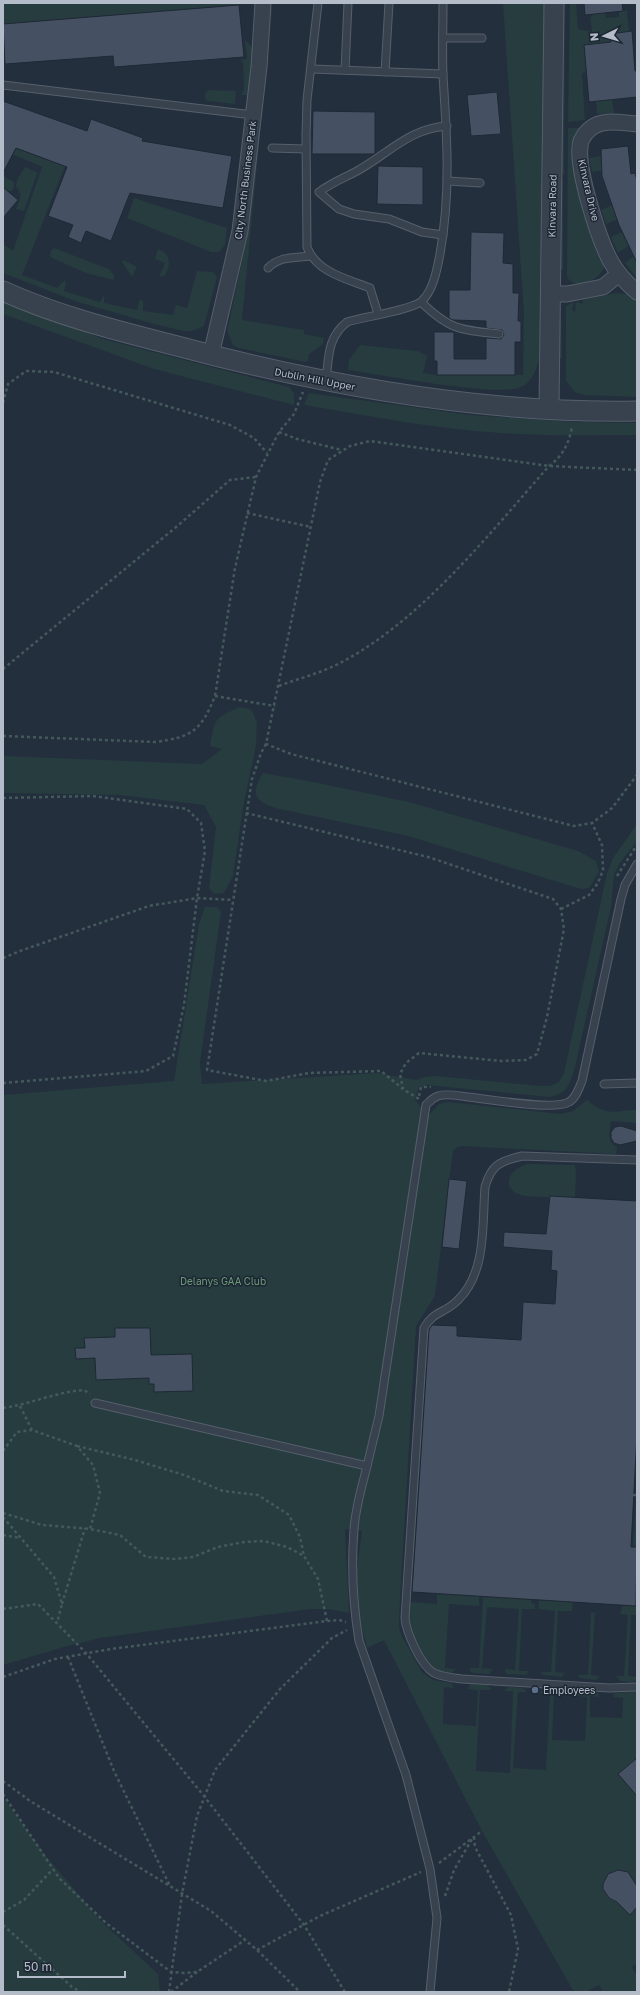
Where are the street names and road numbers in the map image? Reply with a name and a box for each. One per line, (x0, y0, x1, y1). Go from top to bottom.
street label: City North Business Park (232, 120, 258, 240)
street label: Kinvara Drive (576, 158, 602, 222)
street label: Kinvara Road (545, 174, 559, 238)
street label: Dublin Hill Upper (274, 365, 357, 393)

